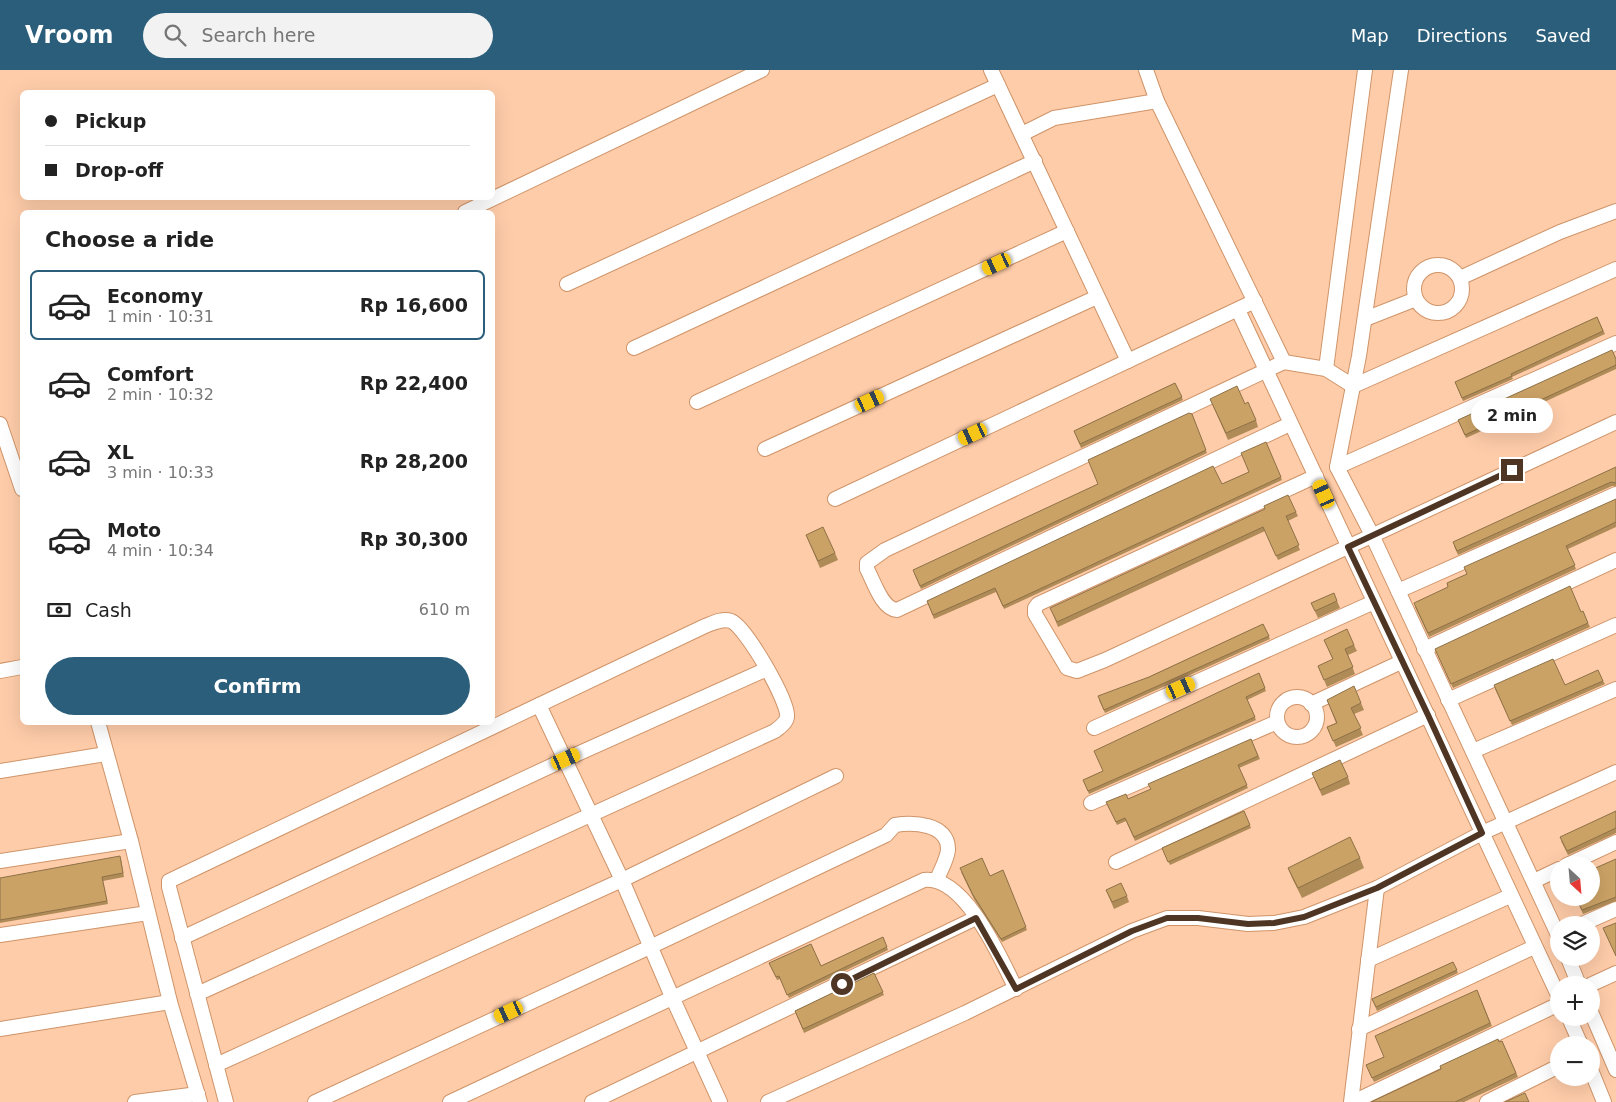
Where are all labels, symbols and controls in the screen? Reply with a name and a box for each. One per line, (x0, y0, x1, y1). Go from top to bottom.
search box (143, 13, 493, 58)
text: Vroom (25, 21, 113, 49)
icon: search (161, 21, 189, 49)
text: Search here (201, 24, 316, 46)
text: Map (1351, 25, 1389, 46)
text: Directions (1417, 25, 1507, 46)
text: Saved (1535, 25, 1591, 46)
text: Pickup (75, 110, 146, 132)
text: Drop-off (75, 159, 163, 181)
text: Choose a ride (45, 227, 214, 252)
car (980, 251, 1013, 277)
icon: car (47, 283, 92, 328)
text: Economy (107, 285, 203, 307)
text: Rp 16,600 (360, 294, 468, 316)
text: 1 min · 10:31 (107, 307, 214, 326)
icon: car (47, 361, 92, 406)
text: Comfort (107, 363, 194, 385)
text: Rp 22,400 (360, 372, 468, 394)
text: 2 min · 10:32 (107, 385, 214, 404)
car (853, 388, 886, 414)
callout: 2 min (1471, 398, 1553, 432)
text: 2 min (1487, 406, 1537, 425)
car (956, 421, 989, 447)
icon: car (47, 439, 92, 484)
text: XL (107, 441, 134, 463)
text: Rp 28,200 (360, 450, 468, 472)
route end (1501, 459, 1523, 481)
text: 3 min · 10:33 (107, 463, 214, 482)
car (1311, 477, 1336, 511)
icon: car (47, 517, 92, 562)
text: Moto (107, 519, 161, 541)
text: Rp 30,300 (360, 528, 468, 550)
text: 4 min · 10:34 (107, 541, 214, 560)
icon: cash (45, 596, 73, 624)
text: Cash (85, 599, 132, 621)
text: 610 m (419, 600, 470, 619)
button: Confirm (45, 657, 470, 715)
car (1164, 675, 1197, 701)
car (549, 746, 582, 772)
north arrow (1550, 856, 1600, 906)
map controls (1550, 856, 1600, 1086)
button: layers (1550, 916, 1600, 966)
route start (831, 973, 853, 995)
button: + (1550, 976, 1600, 1026)
car (492, 999, 525, 1025)
button: − (1550, 1036, 1600, 1086)

